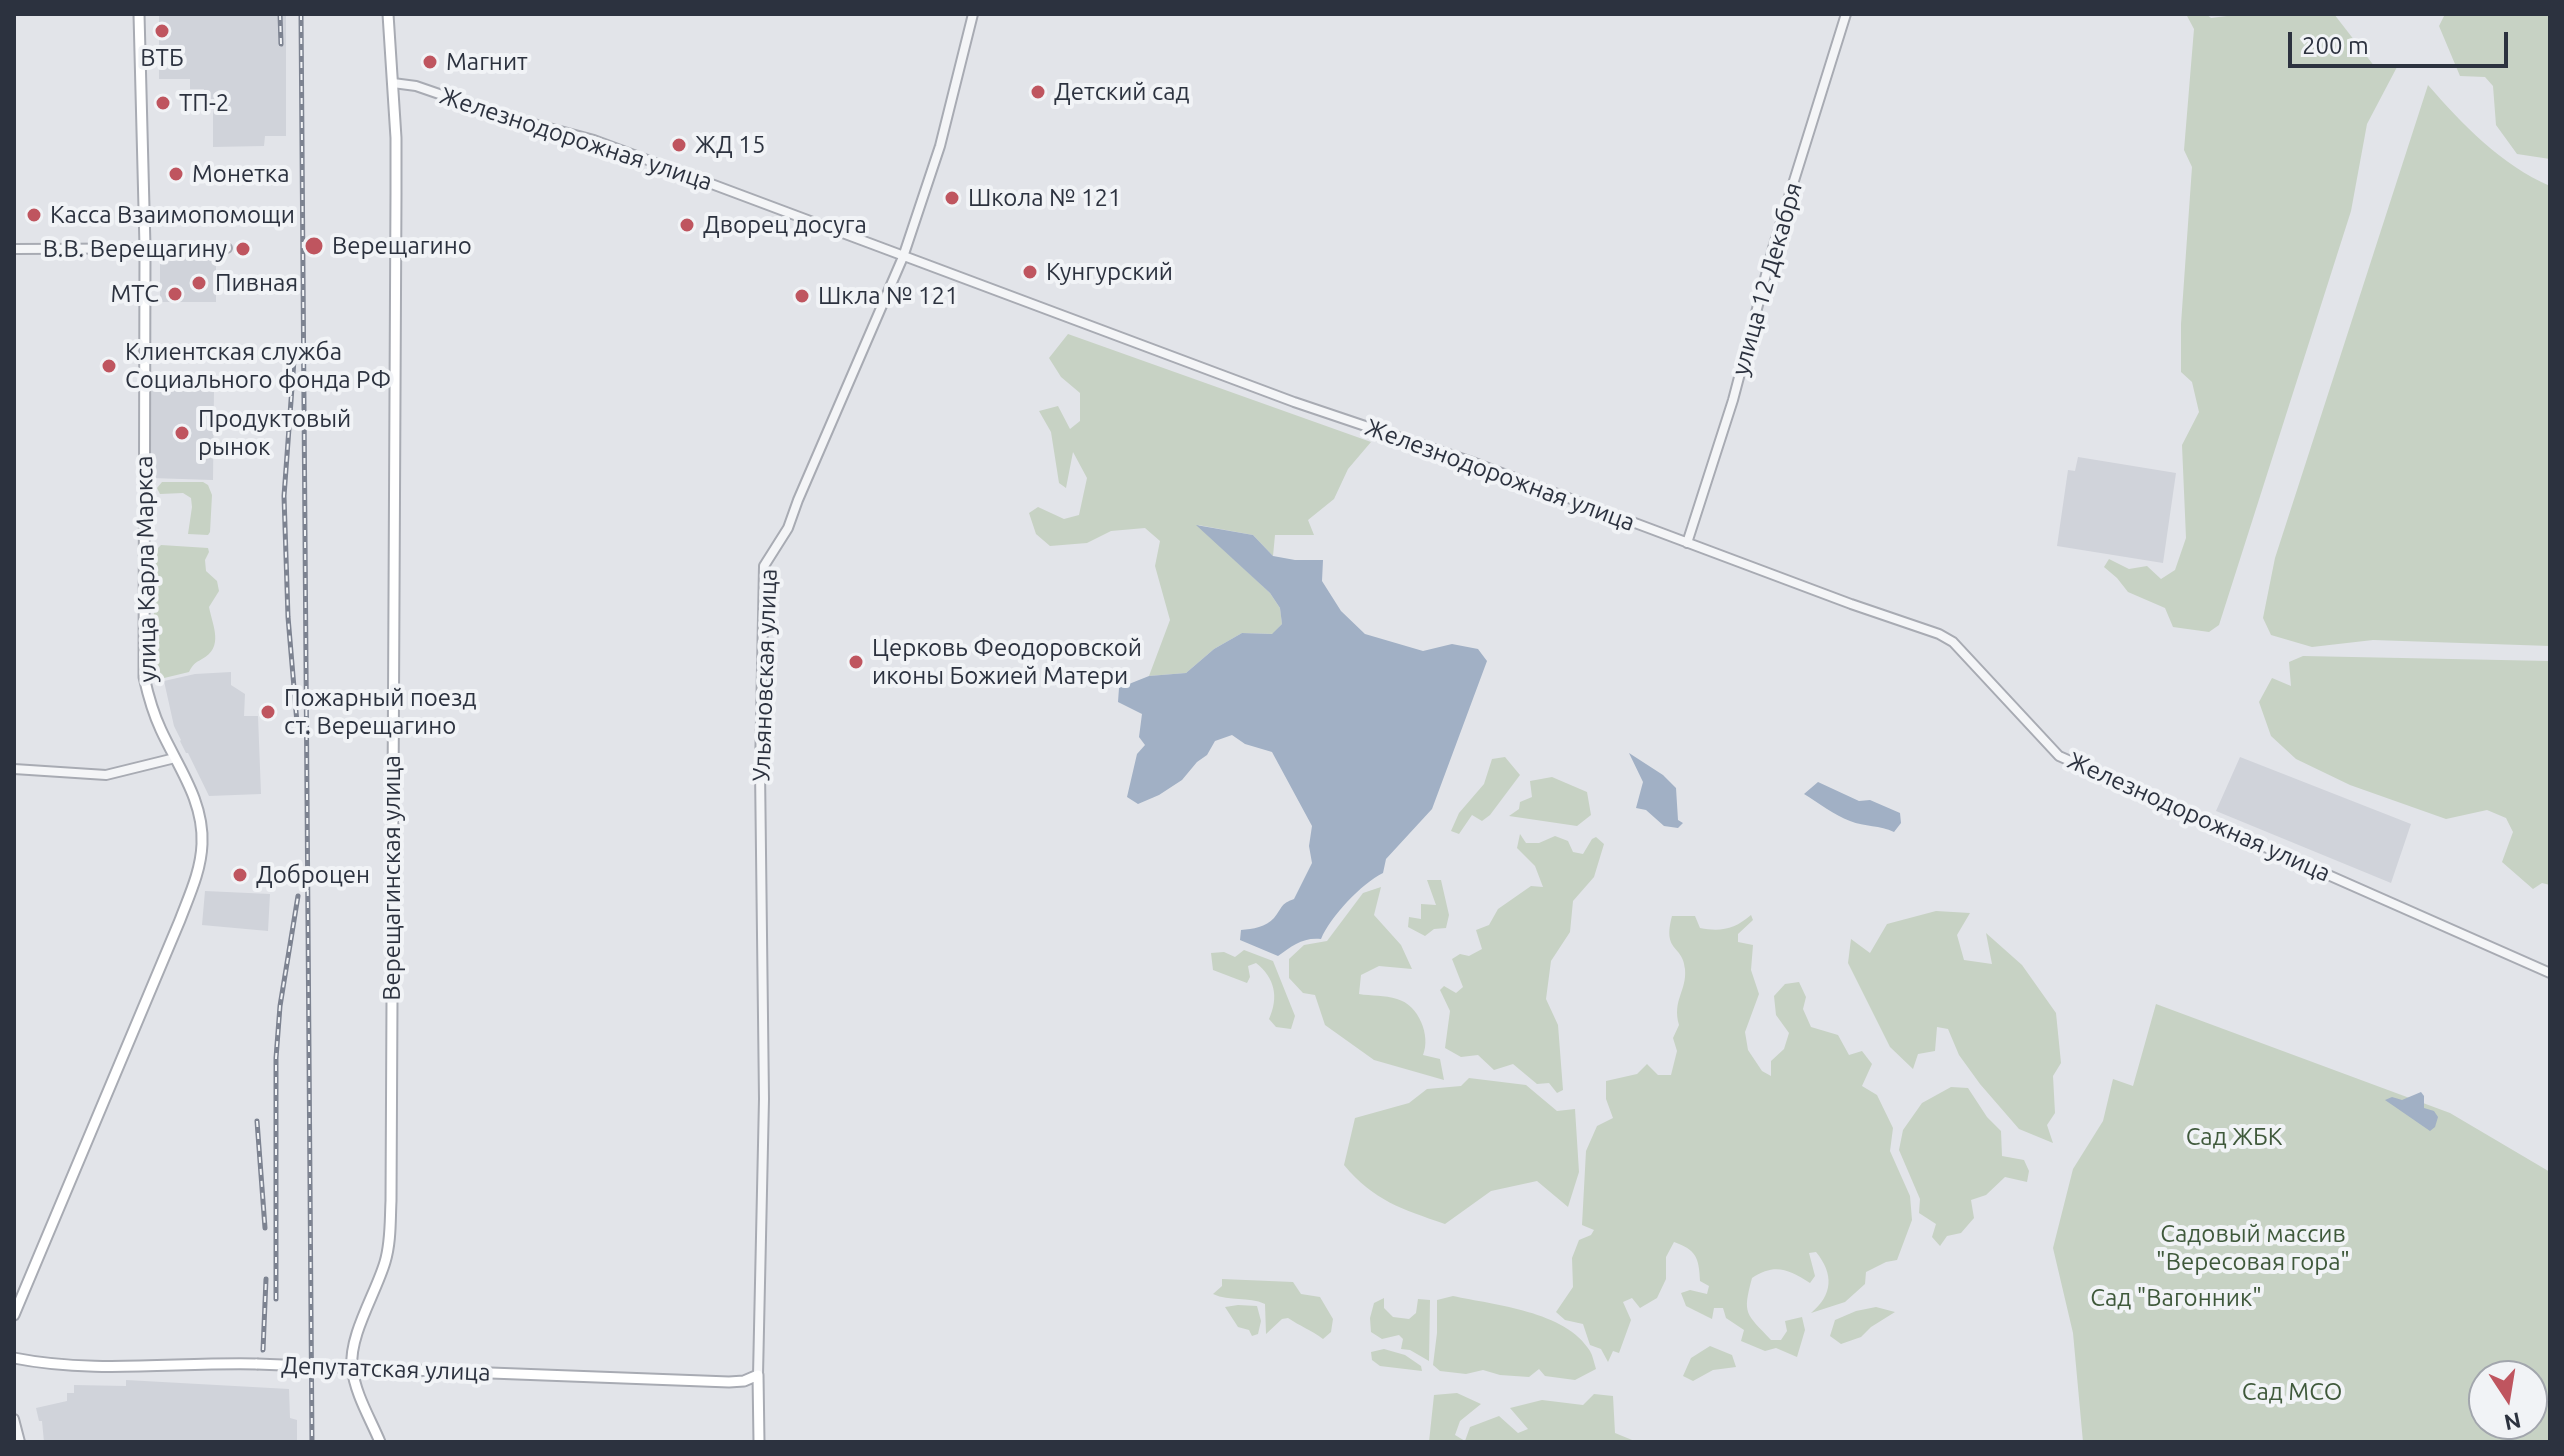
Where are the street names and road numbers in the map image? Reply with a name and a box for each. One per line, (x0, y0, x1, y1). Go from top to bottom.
street label: Железнодорожная улица (436, 81, 716, 197)
street label: улица 12 Декабря (1726, 179, 1808, 379)
street label: Железнодорожная улица (1361, 413, 1639, 537)
street label: улица Карла Маркса (130, 455, 162, 683)
street label: Ульяновская улица (747, 568, 783, 782)
street label: Железнодорожная улица (2063, 746, 2335, 888)
street label: Верещагинская улица (378, 755, 406, 1001)
street label: Депутатская улица (281, 1351, 491, 1387)

